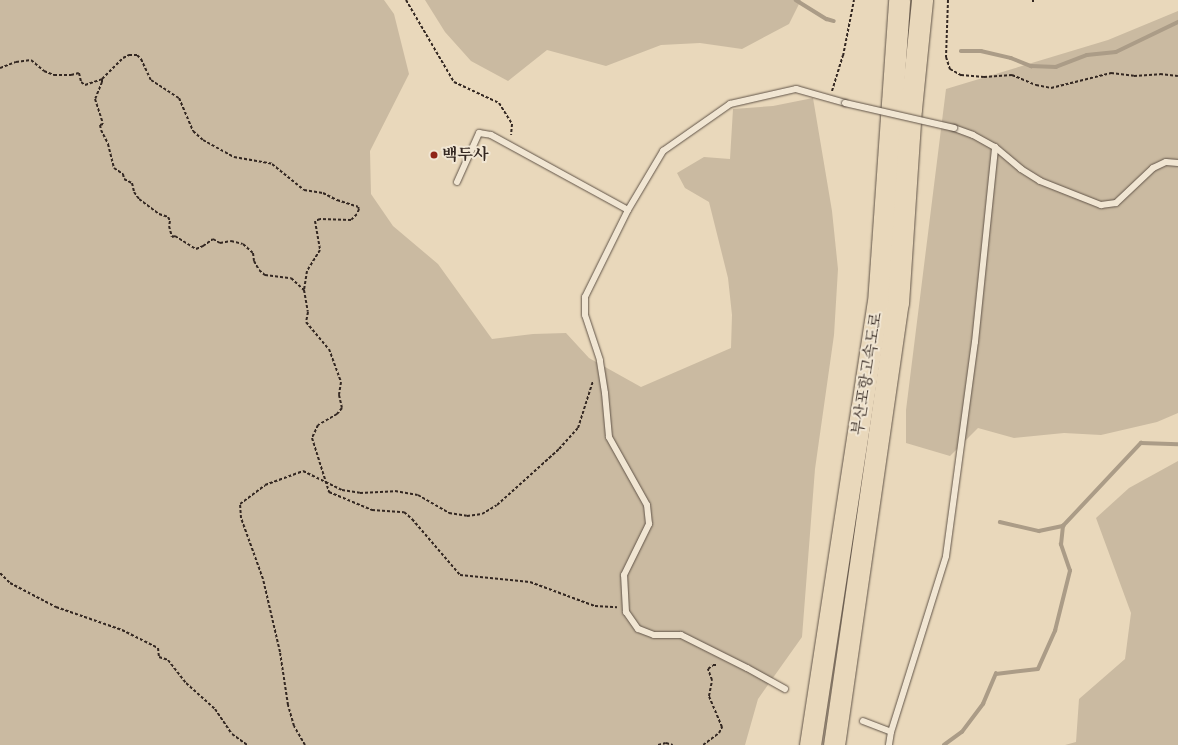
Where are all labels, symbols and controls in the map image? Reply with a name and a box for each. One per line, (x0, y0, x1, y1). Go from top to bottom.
place label: 백두사 (442, 145, 488, 165)
marker: 백두사 (429, 150, 439, 160)
street label: 부산포항고속도로 (848, 311, 886, 437)

